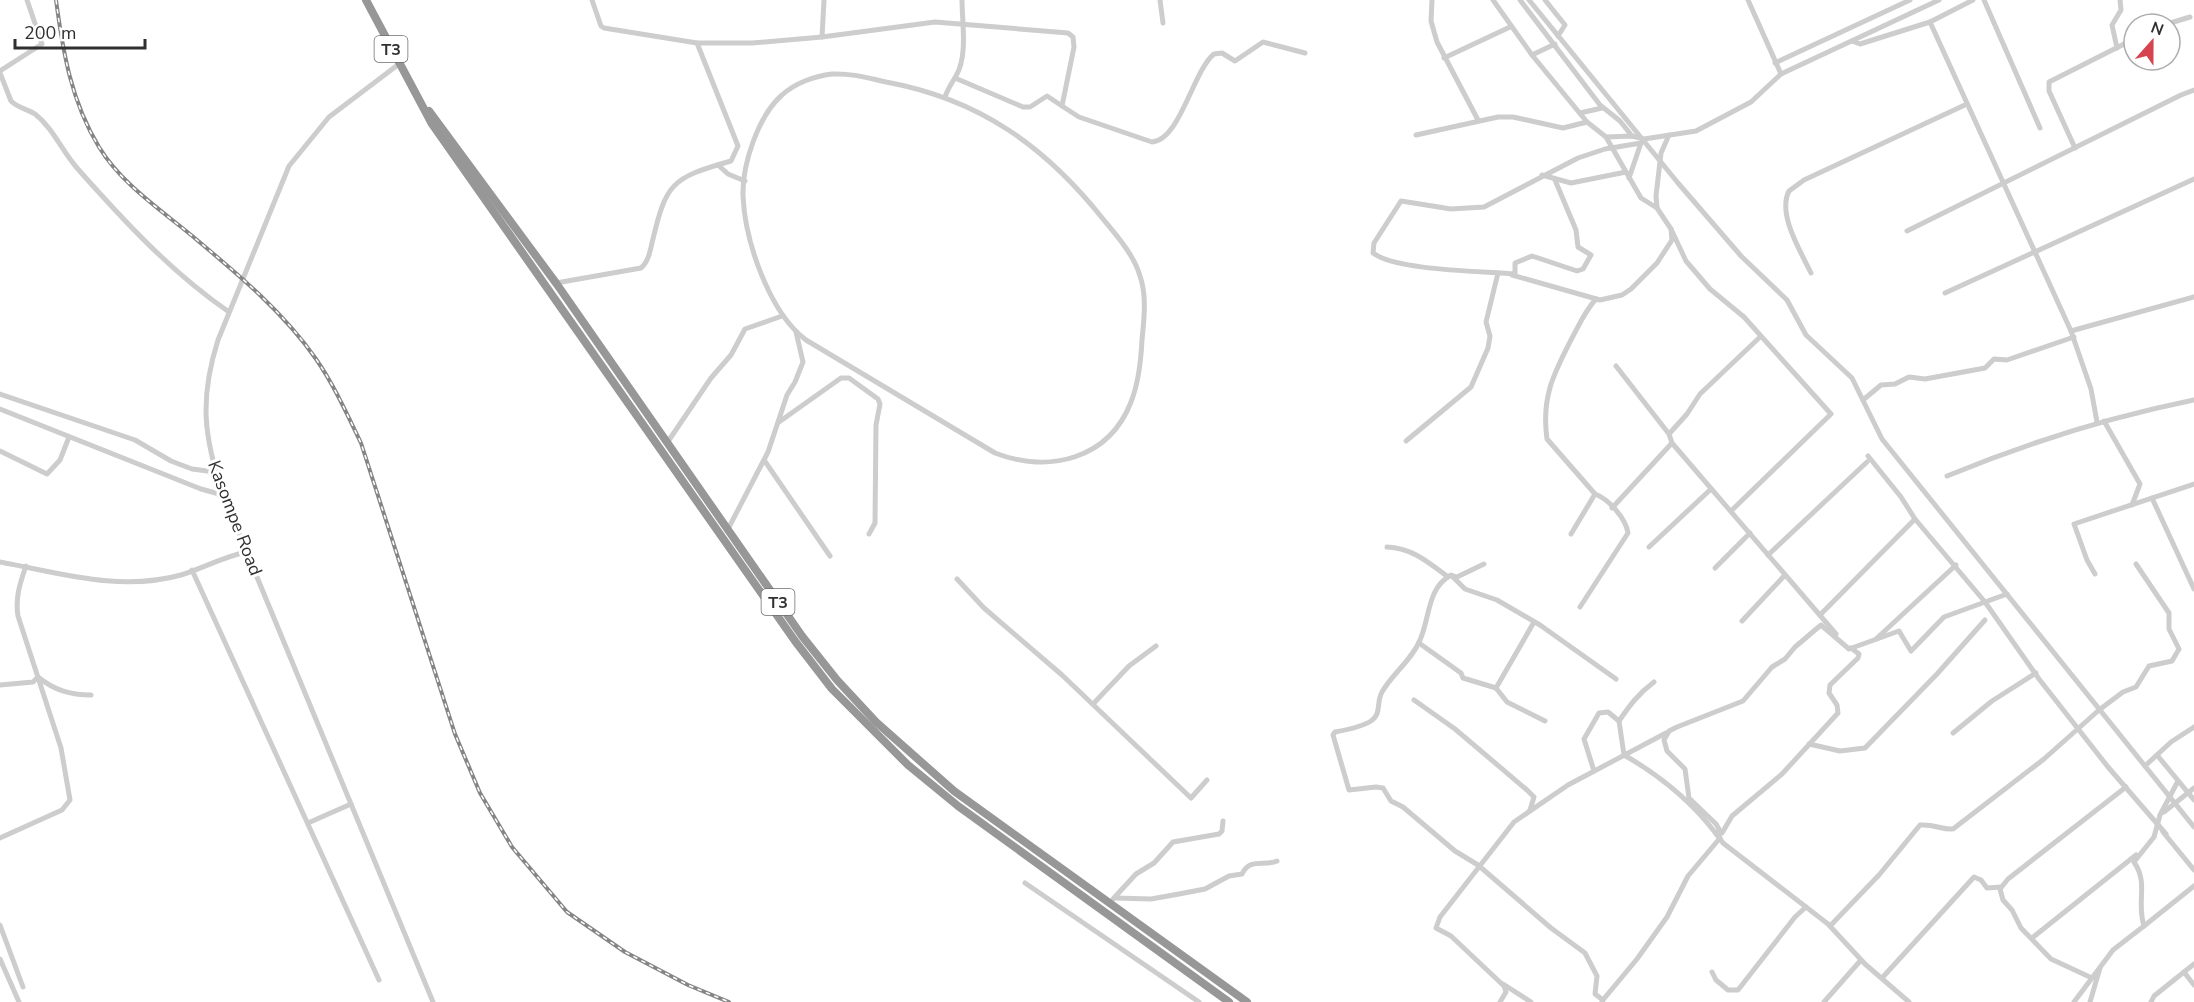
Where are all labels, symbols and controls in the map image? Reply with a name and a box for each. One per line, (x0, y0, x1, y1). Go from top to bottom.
scale bar (15, 12, 146, 50)
north arrow (2122, 12, 2182, 72)
text: N (2147, 17, 2167, 41)
text: 200 m (24, 21, 76, 45)
road number: T3 (374, 36, 408, 62)
street label: Kasompe Road (202, 457, 268, 579)
road number: T3 (762, 589, 794, 615)

